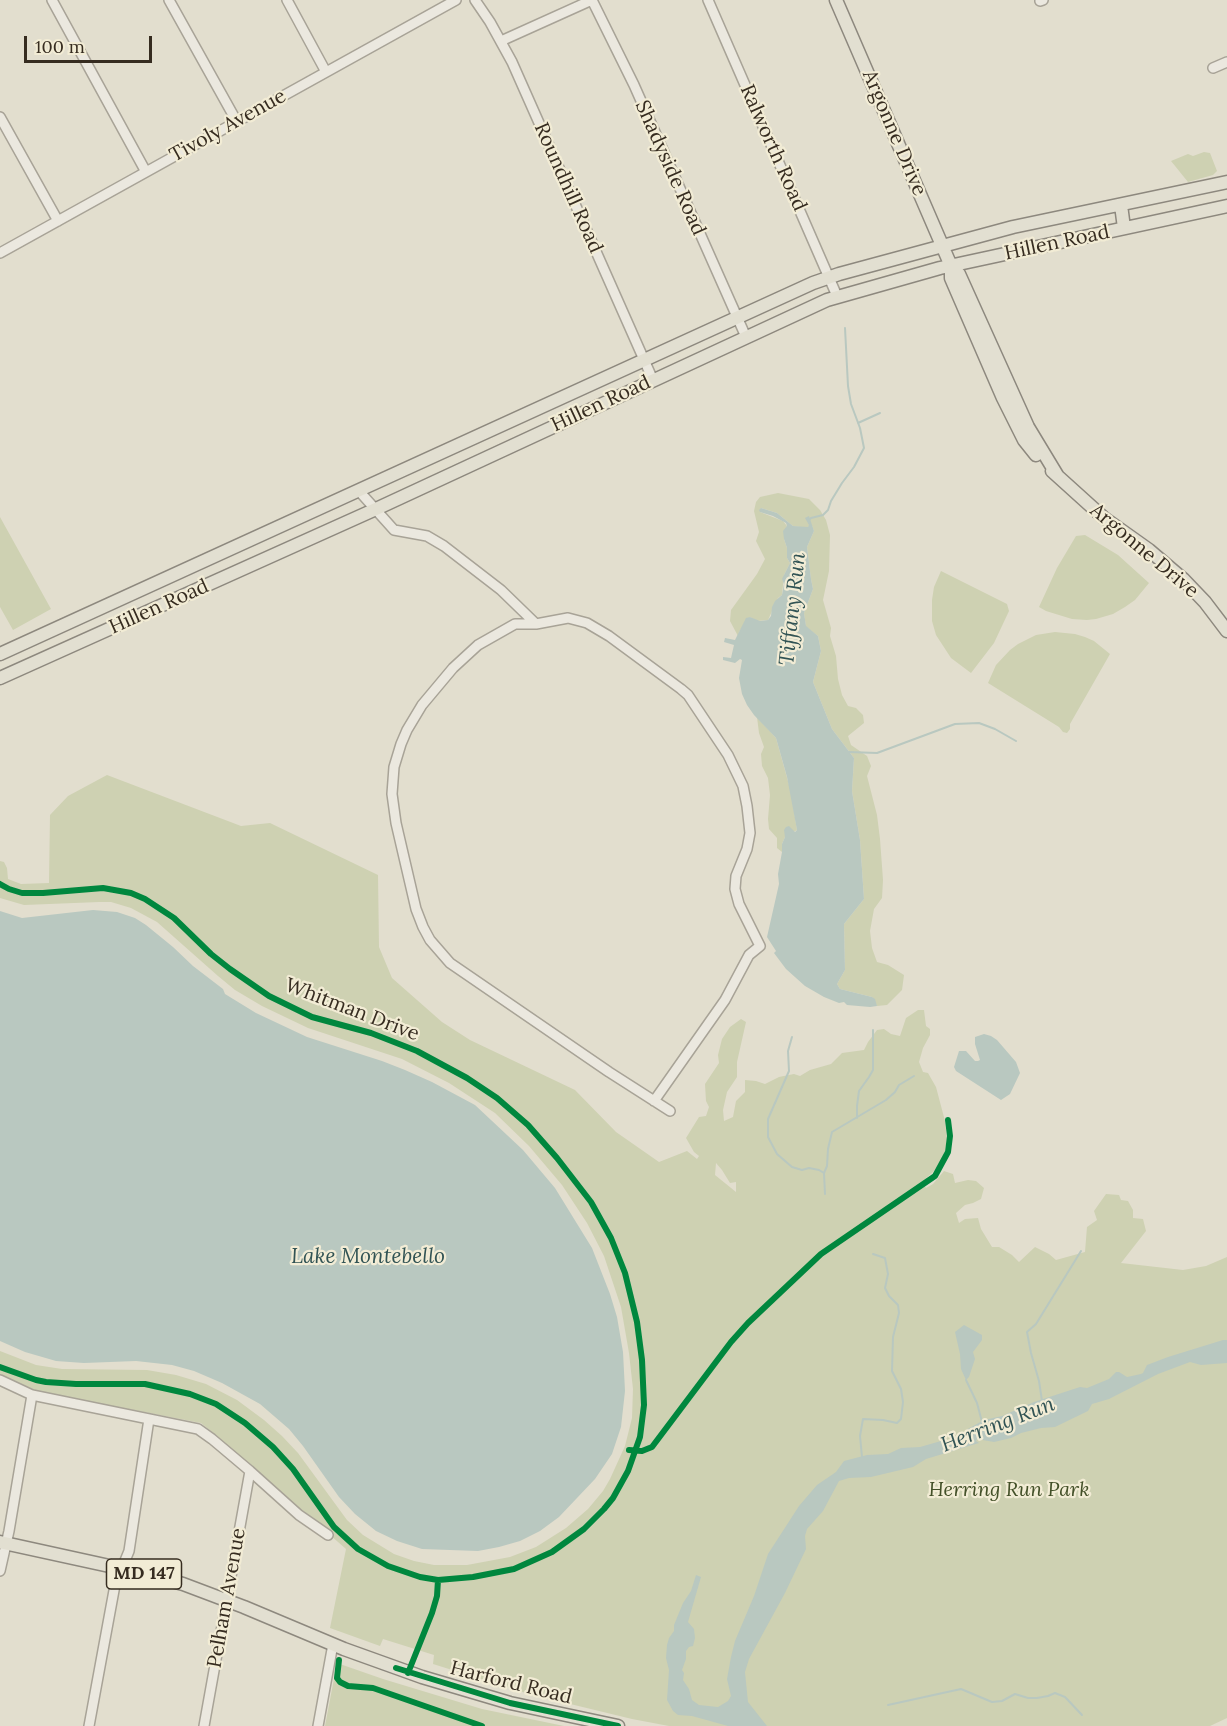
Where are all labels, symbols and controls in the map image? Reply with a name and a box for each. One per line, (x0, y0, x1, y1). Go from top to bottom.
scale bar (27, 24, 154, 62)
text: 100 m (35, 35, 85, 58)
street label: Argonne Drive (857, 67, 931, 199)
street label: Ralworth Road (734, 81, 812, 215)
street label: Tivoly Avenue (166, 84, 290, 168)
street label: Shadyside Road (629, 97, 711, 239)
street label: Roundhill Road (529, 119, 607, 257)
street label: Hillen Road (1002, 220, 1112, 266)
street label: Hillen Road (548, 371, 654, 437)
street label: Argonne Drive (1085, 499, 1203, 603)
water label: Tiffany Run (775, 551, 811, 667)
street label: Hillen Road (105, 574, 213, 640)
street label: Whitman Drive (282, 973, 422, 1047)
water label: Lake Montebello (291, 1244, 445, 1270)
water label: Herring Run (938, 1392, 1058, 1458)
park label: Herring Run Park (928, 1478, 1090, 1502)
street label: Pelham Avenue (203, 1526, 251, 1670)
road number: MD 147 (106, 1559, 182, 1589)
street label: Harford Road (447, 1656, 575, 1710)

